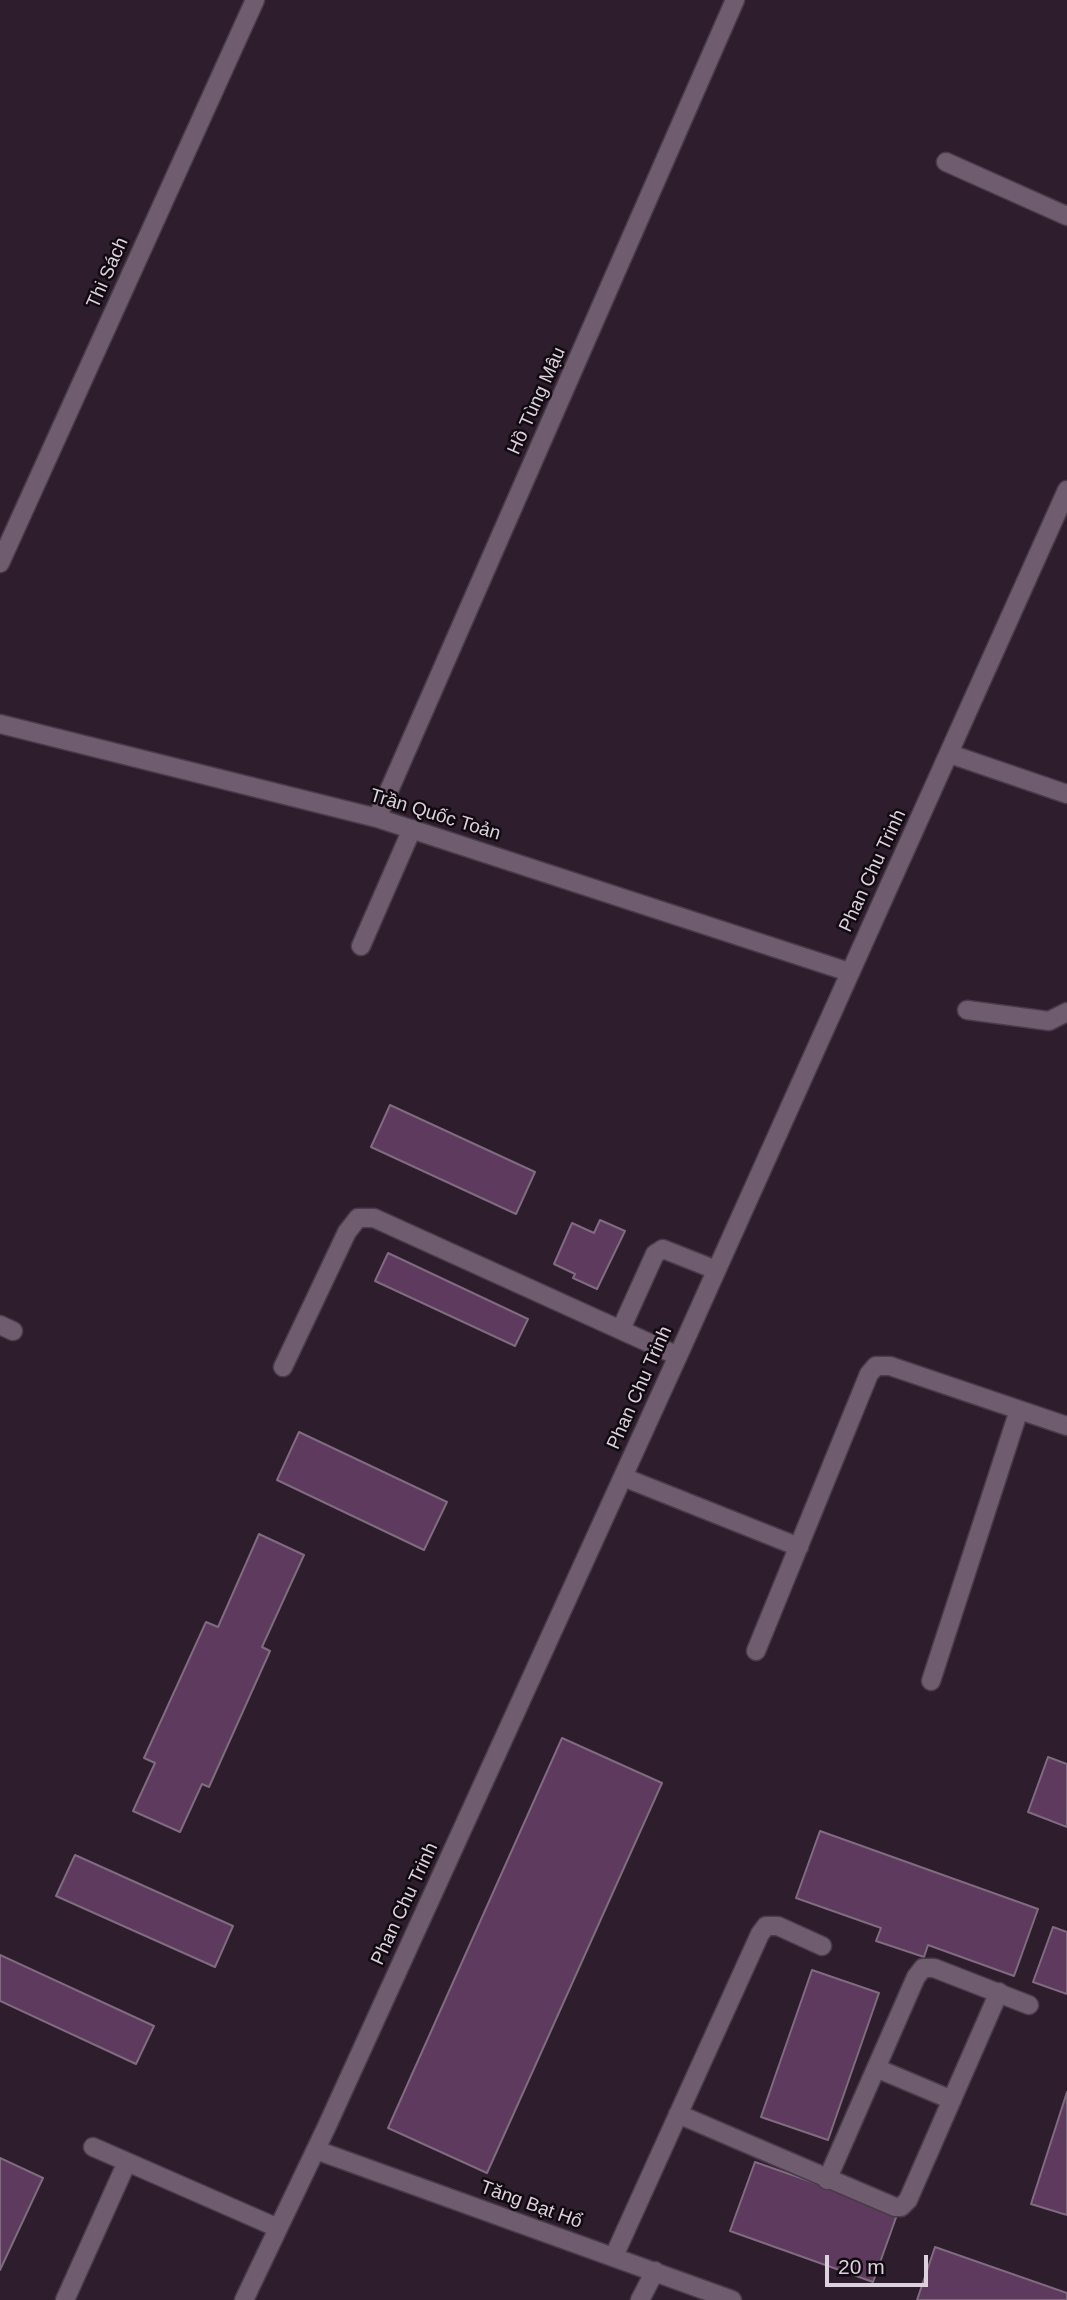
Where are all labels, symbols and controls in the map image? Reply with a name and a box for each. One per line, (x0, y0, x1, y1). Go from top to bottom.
street label: Thi Sách (82, 234, 134, 312)
street label: Hồ Tùng Mậu (503, 344, 571, 458)
street label: Trần Quốc Toản (367, 784, 503, 846)
street label: Phan Chu Trinh (835, 806, 911, 936)
street label: Phan Chu Trinh (603, 1323, 677, 1453)
street label: Phan Chu Trinh (367, 1839, 443, 1969)
street label: Tăng Bạt Hổ (477, 2176, 585, 2234)
scale bar (829, 2240, 932, 2284)
text: 20 m (838, 2255, 885, 2278)

